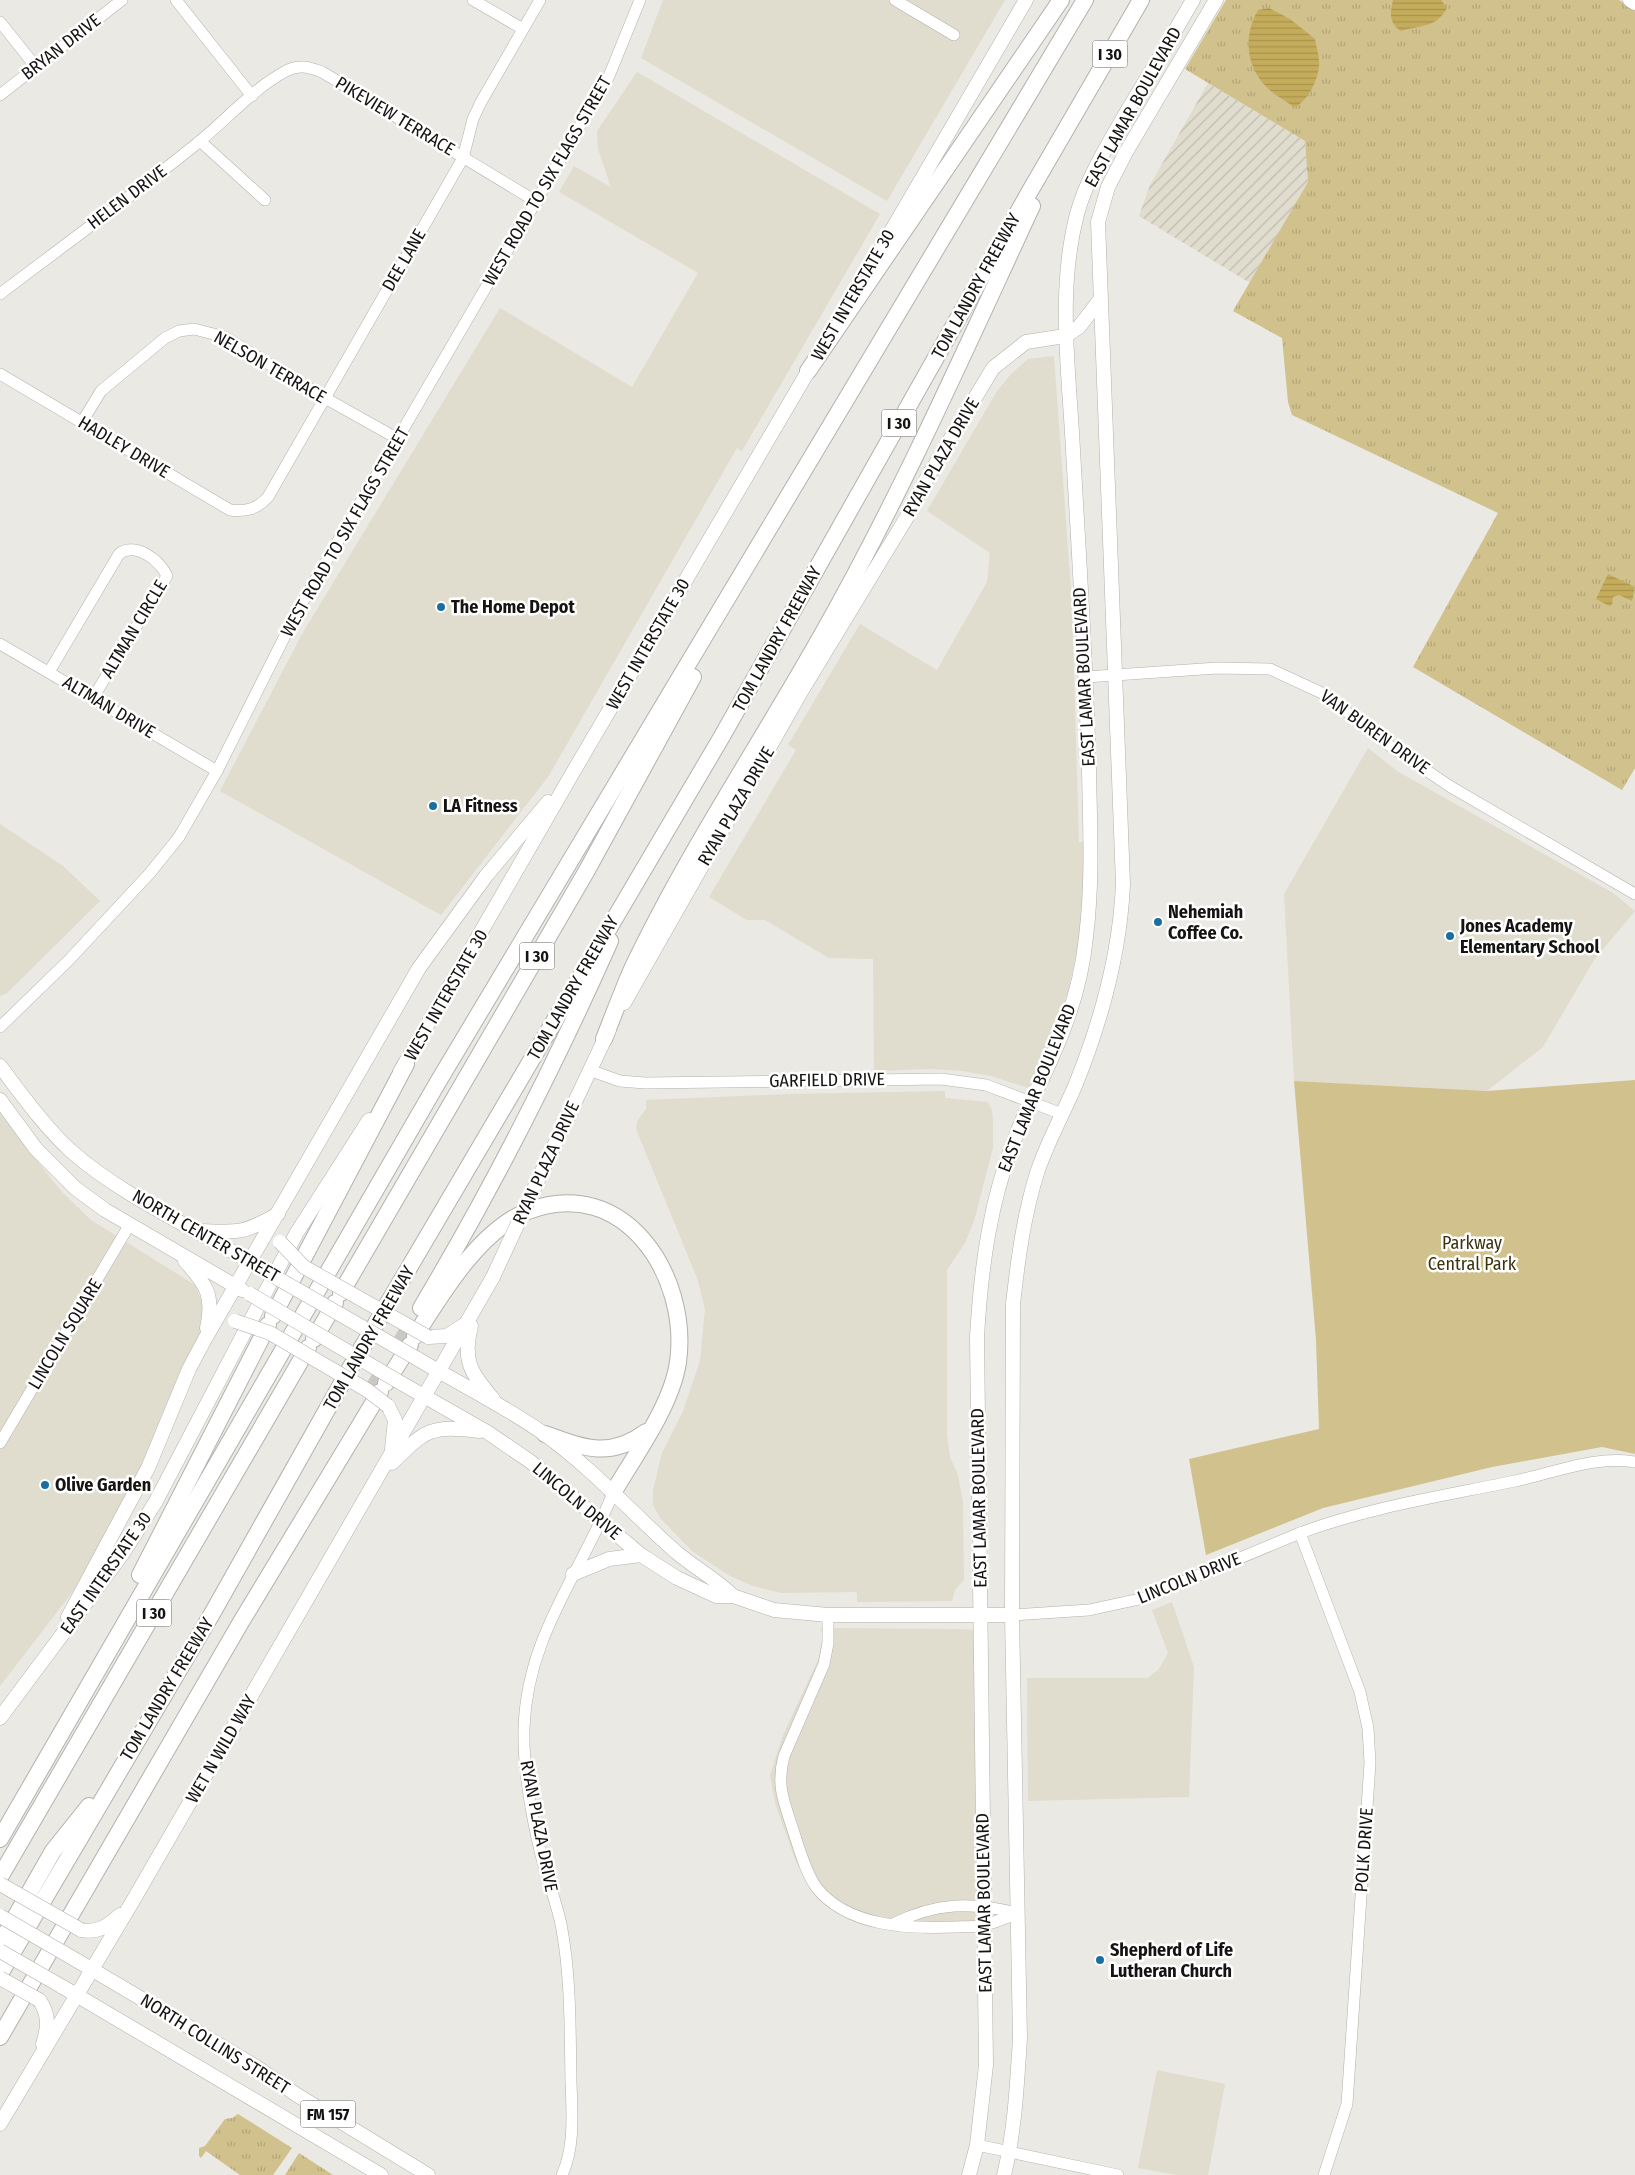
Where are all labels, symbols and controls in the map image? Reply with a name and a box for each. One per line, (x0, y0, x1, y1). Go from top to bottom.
street label: BRYAN DRIVE (17, 9, 105, 85)
street label: EAST LAMAR BOULEVARD (1080, 23, 1186, 191)
road number: I 30 (1092, 41, 1128, 68)
street label: PIKEVIEW TERRACE (331, 72, 459, 160)
street label: WEST ROAD TO SIX FLAGS STREET (478, 72, 616, 290)
street label: HELEN DRIVE (83, 160, 171, 234)
street label: TOM LANDRY FREEWAY (927, 209, 1025, 363)
street label: DEE LANE (377, 225, 431, 295)
street label: WEST INTERSTATE 30 (806, 225, 900, 365)
street label: NELSON TERRACE (210, 326, 330, 408)
street label: RYAN PLAZA DRIVE (898, 394, 984, 520)
road number: I 30 (882, 409, 916, 436)
street label: HADLEY DRIVE (74, 411, 174, 483)
street label: WEST ROAD TO SIX FLAGS STREET (276, 423, 414, 641)
street label: TOM LANDRY FREEWAY (728, 562, 826, 716)
street label: WEST INTERSTATE 30 (601, 574, 695, 714)
street label: ALTMAN CIRCLE (96, 576, 172, 682)
street label: EAST LAMAR BOULEVARD (1068, 587, 1100, 767)
place label: The Home Depot (451, 596, 575, 618)
marker: The Home Depot (435, 601, 447, 613)
street label: ALTMAN DRIVE (59, 671, 159, 743)
street label: VAN BUREN DRIVE (1316, 685, 1434, 779)
street label: RYAN PLAZA DRIVE (693, 743, 779, 869)
place label: LA Fitness (443, 795, 518, 817)
marker: LA Fitness (427, 800, 439, 812)
place label: Nehemiah Coffee Co. (1168, 901, 1243, 944)
street label: TOM LANDRY FREEWAY (523, 912, 623, 1064)
place label: Jones Academy Elementary School (1459, 915, 1599, 958)
marker: Nehemiah Coffee Co. (1152, 916, 1164, 928)
street label: WEST INTERSTATE 30 (399, 925, 493, 1065)
marker: Jones Academy Elementary School (1444, 930, 1456, 942)
road number: I 30 (520, 942, 554, 969)
street label: EAST LAMAR BOULEVARD (993, 1001, 1081, 1175)
street label: GARFIELD DRIVE (769, 1068, 885, 1092)
street label: RYAN PLAZA DRIVE (508, 1098, 584, 1228)
street label: NORTH CENTER STREET (128, 1185, 284, 1287)
park label: Parkway Central Park (1428, 1232, 1517, 1275)
street label: TOM LANDRY FREEWAY (319, 1262, 419, 1414)
street label: LINCOLN SQUARE (23, 1275, 107, 1393)
street label: EAST LAMAR BOULEVARD (966, 1408, 992, 1588)
street label: LINCOLN DRIVE (528, 1457, 626, 1545)
place label: Olive Garden (55, 1474, 151, 1496)
marker: Olive Garden (39, 1479, 51, 1491)
street label: EAST INTERSTATE 30 (56, 1508, 156, 1638)
street label: LINCOLN DRIVE (1134, 1547, 1244, 1609)
road number: I 30 (136, 1600, 172, 1626)
street label: TOM LANDRY FREEWAY (116, 1613, 218, 1764)
street label: WET N WILD WAY (181, 1691, 261, 1807)
street label: RYAN PLAZA DRIVE (515, 1758, 563, 1894)
street label: POLK DRIVE (1350, 1807, 1378, 1893)
street label: EAST LAMAR BOULEVARD (971, 1813, 997, 1993)
place label: Shepherd of Life Lutheran Church (1110, 1939, 1233, 1982)
marker: Shepherd of Life Lutheran Church (1094, 1954, 1106, 1966)
street label: NORTH COLLINS STREET (136, 1989, 294, 2099)
road number: FM 157 (300, 2100, 356, 2128)

